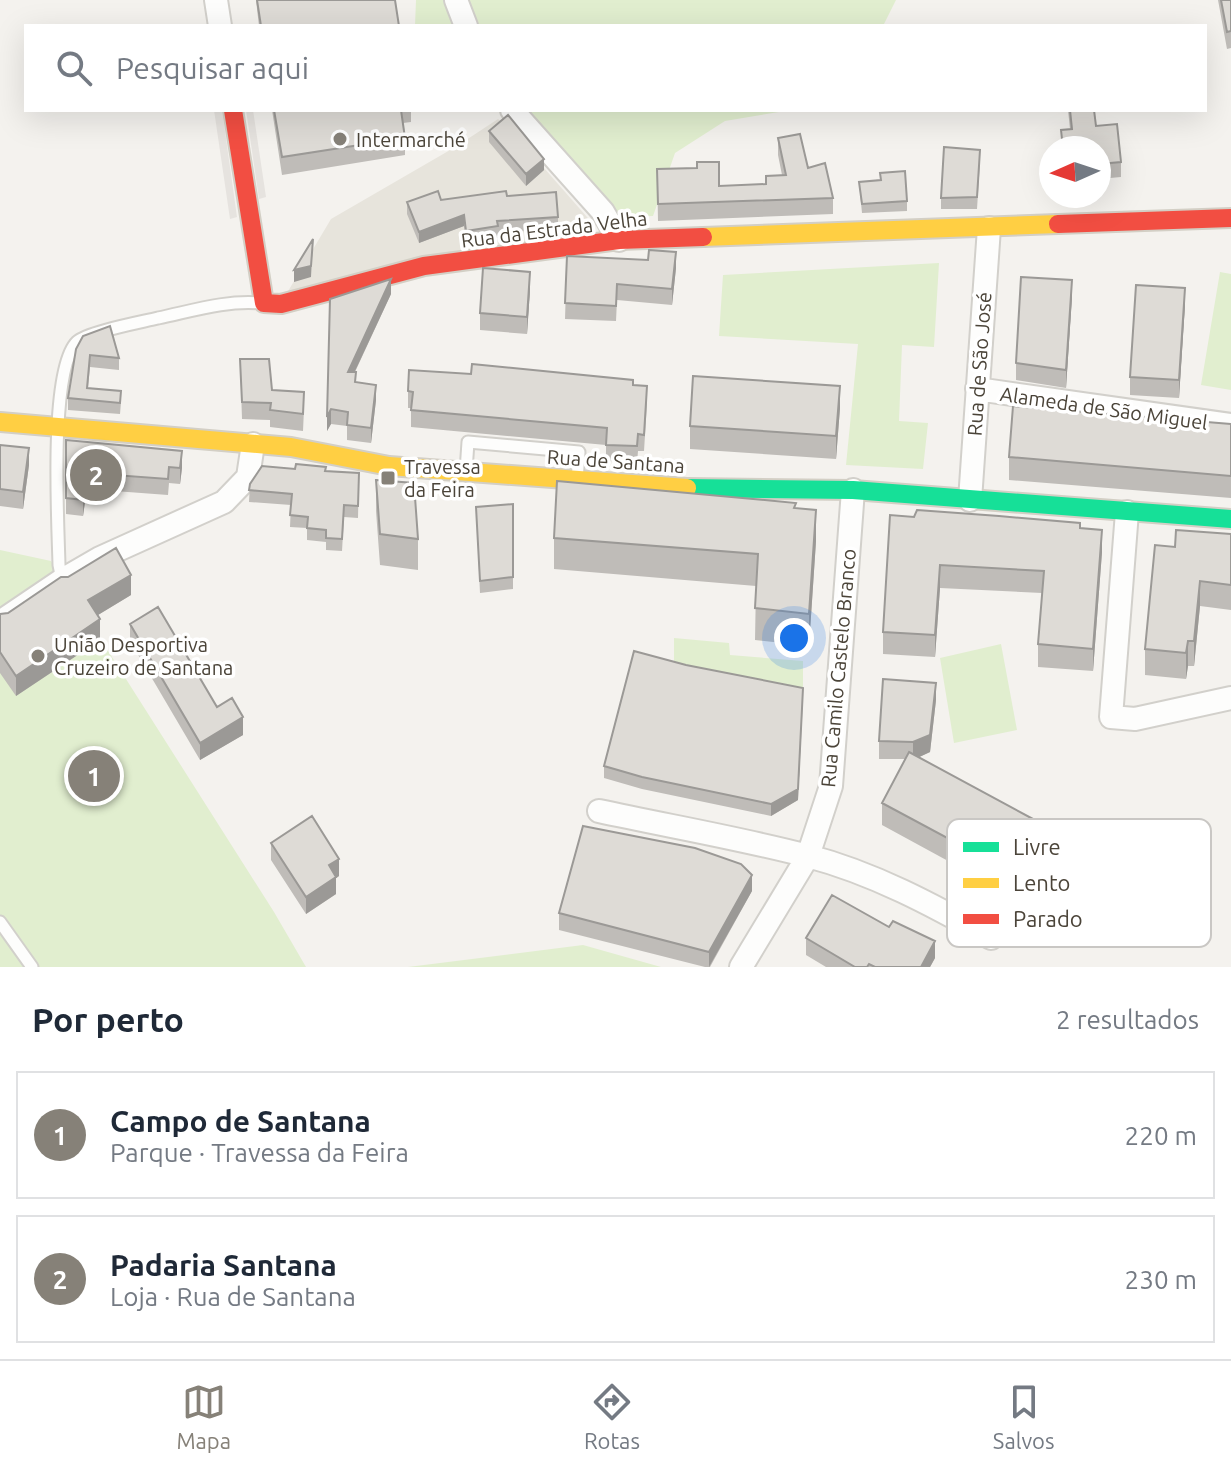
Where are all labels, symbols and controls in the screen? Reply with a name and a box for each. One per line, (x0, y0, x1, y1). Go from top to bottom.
search box (24, 24, 1207, 112)
icon: search (52, 46, 96, 90)
text: Pesquisar aqui (116, 51, 309, 85)
place label: Intermarché (356, 128, 466, 151)
marker: Intermarché (331, 130, 349, 148)
north arrow (1039, 136, 1111, 208)
street label: Rua da Estrada Velha (460, 206, 648, 252)
street label: Rua de São José (962, 291, 996, 437)
street label: Alameda de São Miguel (999, 382, 1209, 434)
pin: 2 (70, 445, 122, 505)
street label: Rua de Santana (546, 445, 686, 477)
place label: Travessa da Feira (404, 455, 481, 501)
marker: Travessa da Feira (379, 469, 397, 487)
street label: Rua Camilo Castelo Branco (816, 548, 860, 788)
your location (774, 618, 814, 658)
place label: União Desportiva Cruzeiro de Santana (54, 633, 233, 679)
marker: União Desportiva Cruzeiro de Santana (29, 647, 47, 665)
pin: 1 (68, 746, 120, 806)
legend (947, 819, 1211, 947)
text: Livre (1013, 834, 1061, 859)
text: Lento (1013, 870, 1070, 895)
text: Parado (1013, 906, 1083, 931)
text: Por perto (32, 1000, 184, 1038)
text: 2 resultados (1056, 1005, 1199, 1034)
text: Campo de Santana (110, 1104, 371, 1138)
text: 1 (53, 1121, 67, 1150)
text: 220 m (1125, 1121, 1197, 1150)
text: Parque · Travessa da Feira (110, 1138, 409, 1167)
text: Padaria Santana (110, 1248, 337, 1282)
text: 2 (53, 1265, 67, 1294)
text: 230 m (1125, 1265, 1197, 1294)
text: Loja · Rua de Santana (110, 1282, 356, 1311)
tab: Mapa (176, 1380, 231, 1453)
tab: Rotas (584, 1380, 640, 1453)
tab: Salvos (993, 1380, 1055, 1453)

